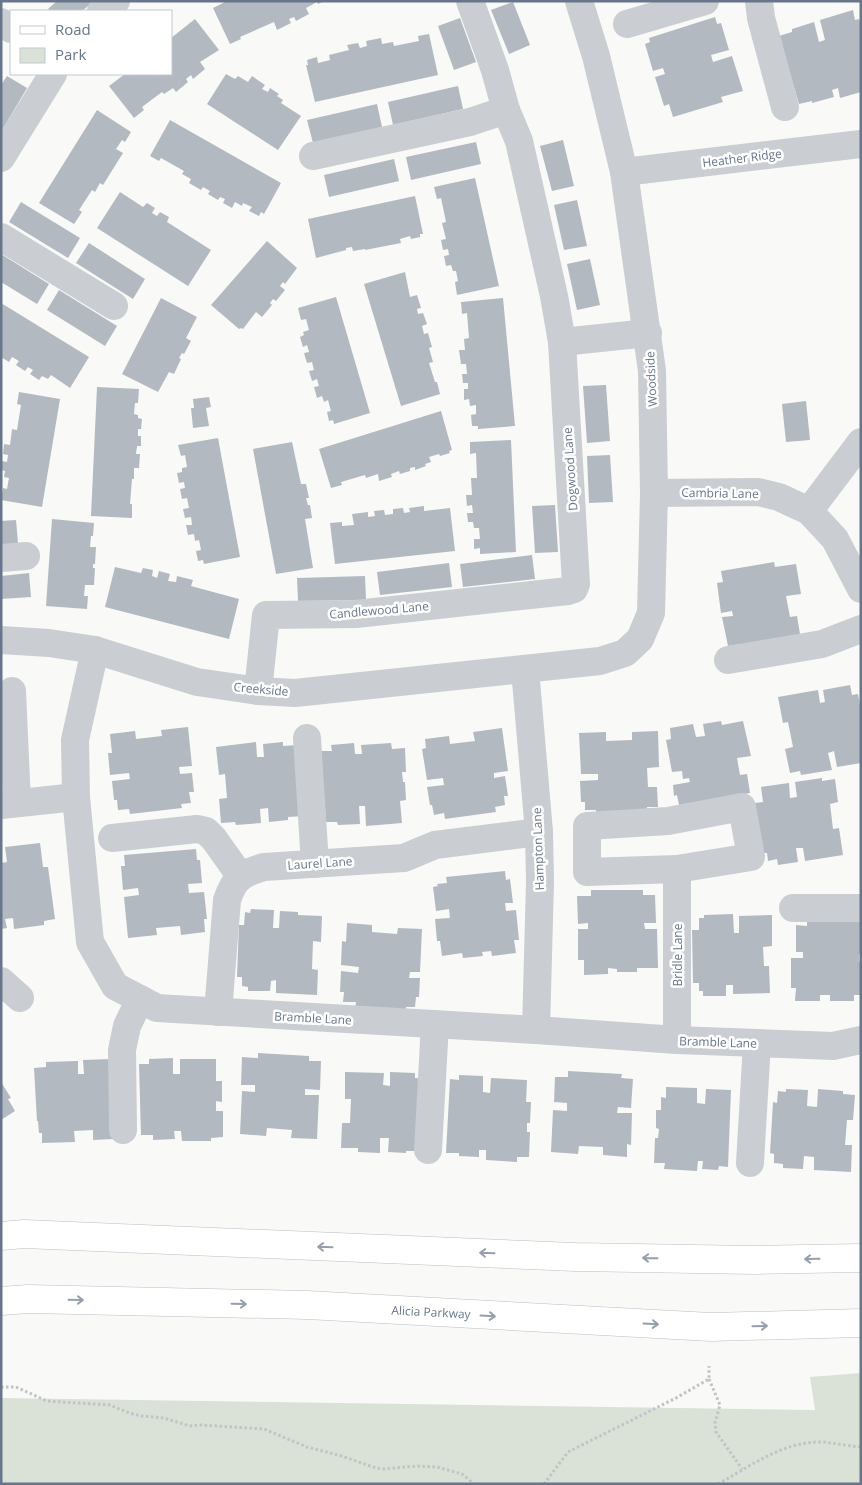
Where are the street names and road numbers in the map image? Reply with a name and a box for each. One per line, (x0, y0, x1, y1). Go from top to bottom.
street label: Heather Ridge (701, 145, 783, 171)
street label: Woodside (641, 350, 661, 407)
street label: Dogwood Lane (559, 426, 581, 511)
street label: Cambria Lane (681, 484, 759, 502)
street label: Candlewood Lane (328, 597, 430, 623)
street label: Creekside (233, 678, 289, 700)
street label: Hampton Lane (528, 807, 548, 891)
street label: Laurel Lane (287, 852, 353, 874)
street label: Bridle Lane (669, 923, 686, 986)
street label: Bramble Lane (274, 1007, 352, 1029)
street label: Bramble Lane (679, 1032, 757, 1052)
street label: Alicia Parkway (391, 1301, 472, 1323)

